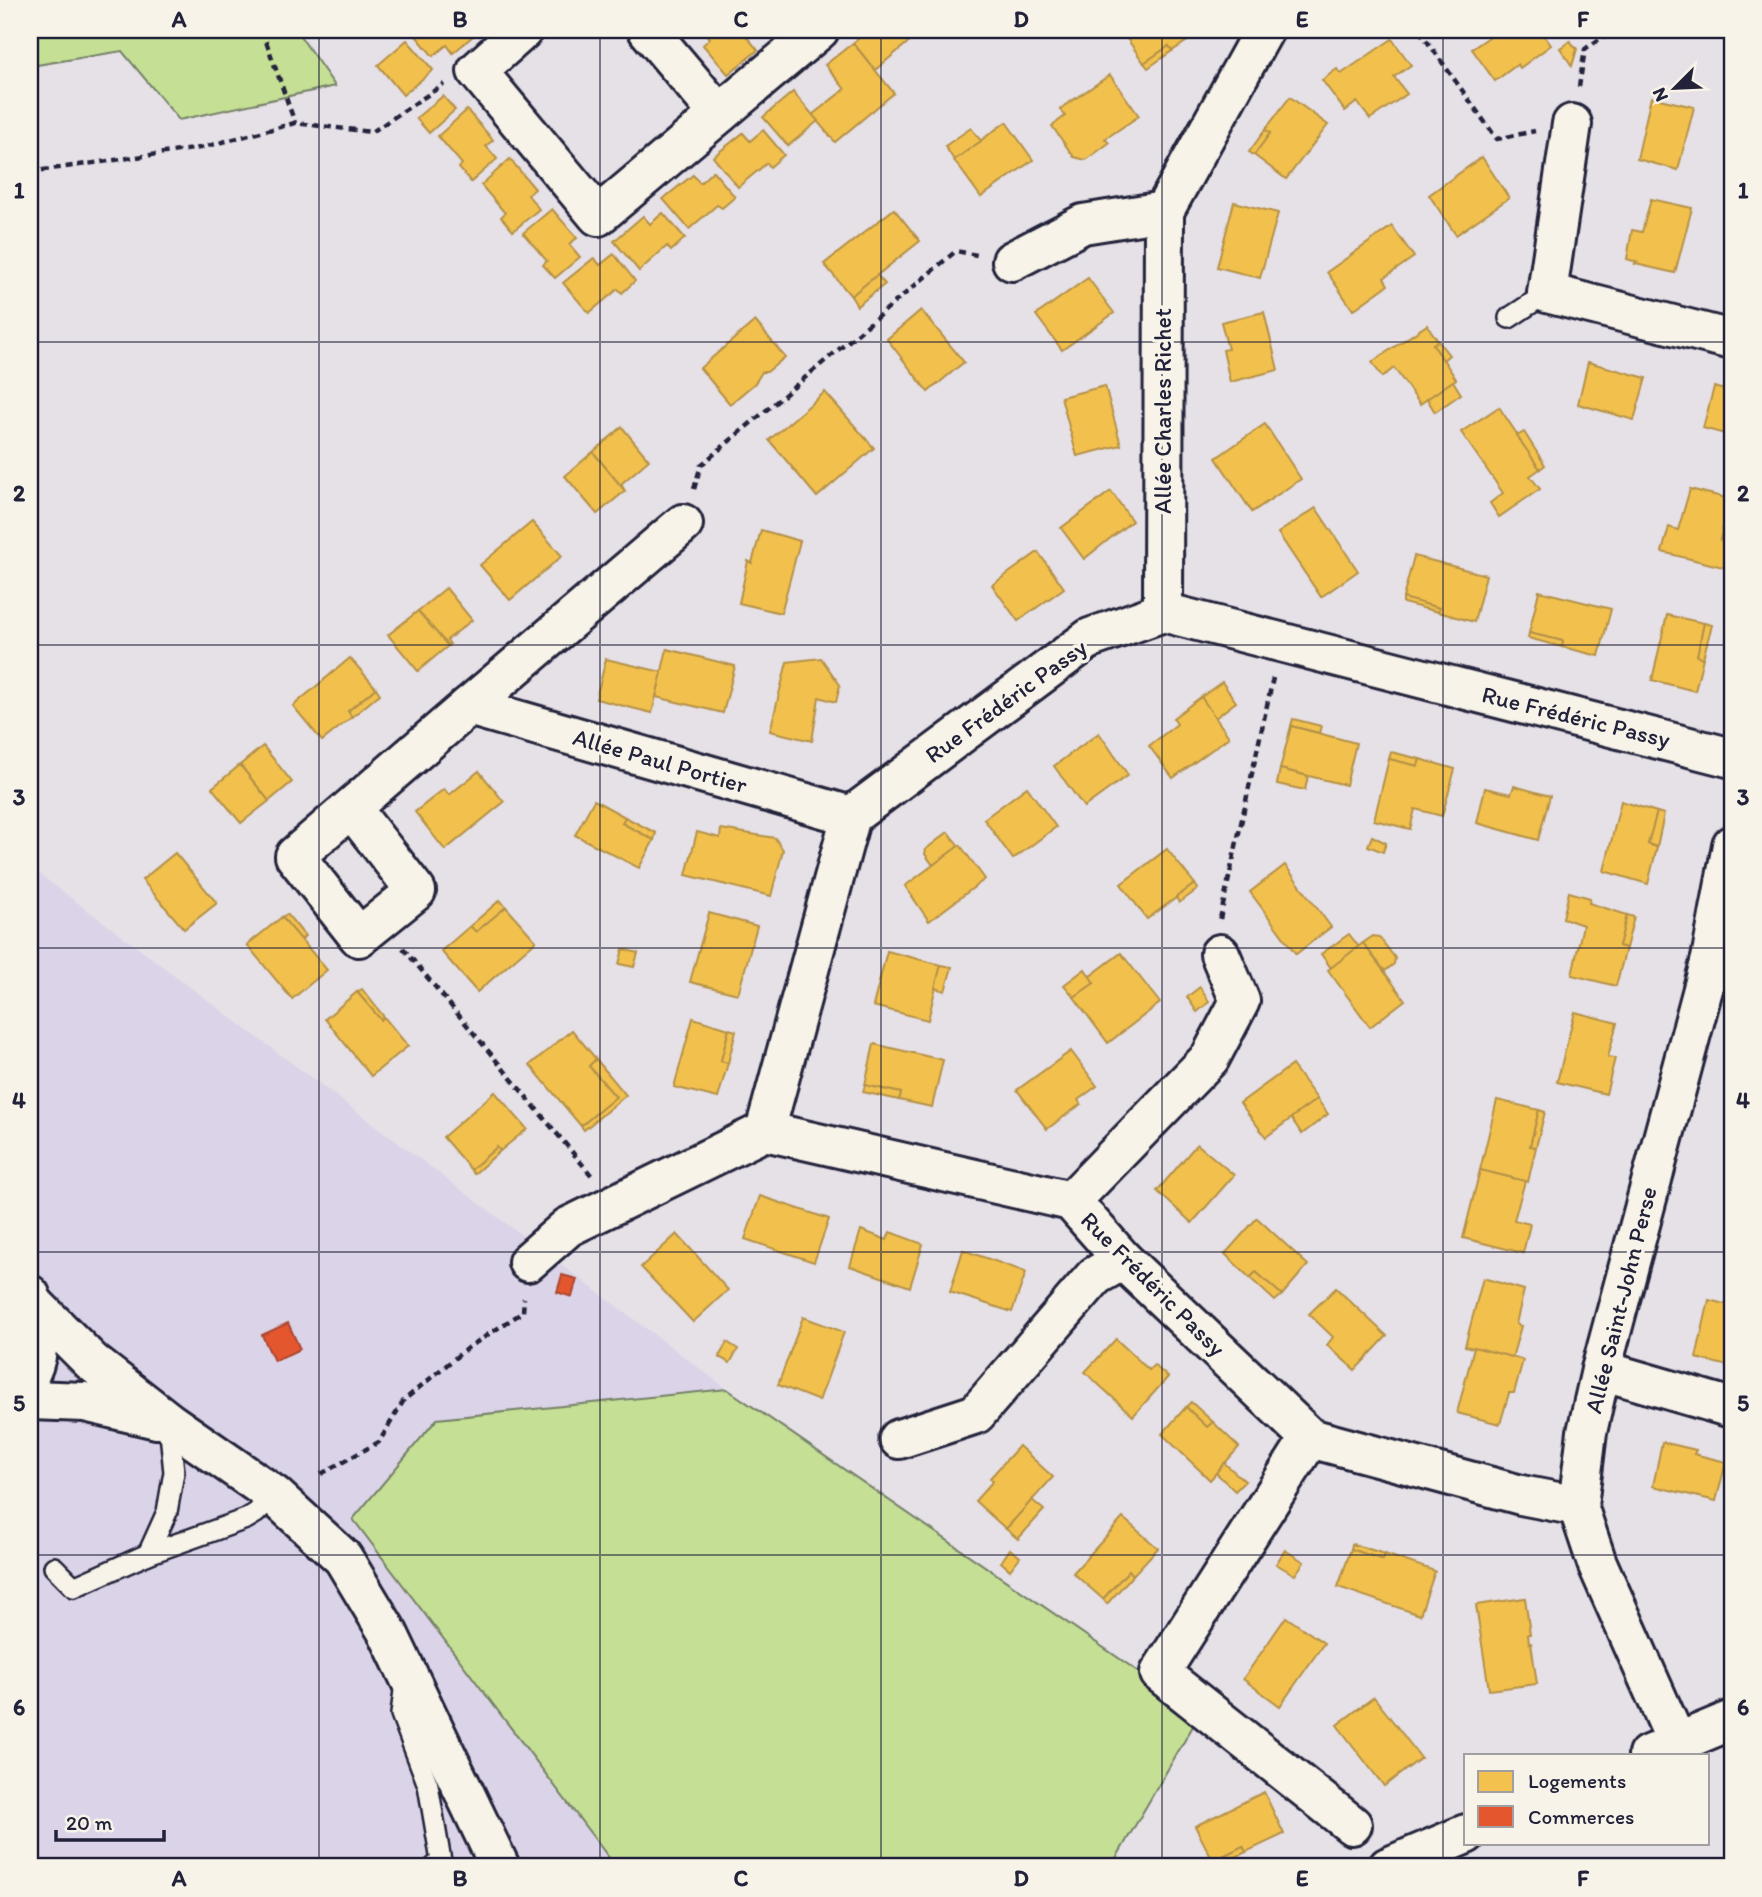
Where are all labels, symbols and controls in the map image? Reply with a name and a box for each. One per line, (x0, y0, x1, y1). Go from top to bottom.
text: A (171, 5, 187, 33)
text: B (453, 5, 468, 33)
text: C (734, 5, 749, 33)
text: D (1013, 5, 1029, 33)
text: E (1296, 5, 1309, 33)
text: F (1577, 5, 1590, 33)
north arrow (1640, 52, 1710, 122)
text: N (1647, 84, 1673, 105)
text: 1 (14, 176, 25, 204)
text: 1 (1738, 176, 1749, 204)
street label: Allée Charles Richet (1148, 308, 1177, 514)
text: 2 (13, 479, 26, 507)
text: 2 (1737, 479, 1750, 507)
street label: Rue Frédéric Passy (919, 632, 1092, 769)
street label: Rue Frédéric Passy (1479, 679, 1673, 754)
street label: Allée Paul Portier (570, 722, 751, 799)
text: 3 (13, 783, 26, 811)
text: 3 (1737, 783, 1750, 811)
text: 4 (12, 1086, 26, 1114)
text: 4 (1736, 1086, 1750, 1114)
street label: Allée Saint-John Perse (1578, 1183, 1663, 1416)
street label: Rue Frédéric Passy (1075, 1205, 1232, 1362)
text: 5 (13, 1389, 25, 1417)
text: 5 (1737, 1389, 1749, 1417)
text: 6 (13, 1693, 25, 1721)
text: 6 (1737, 1693, 1749, 1721)
legend (1464, 1754, 1710, 1844)
text: Logements (1528, 1768, 1626, 1793)
scale bar (56, 1799, 164, 1843)
text: Commerces (1528, 1804, 1634, 1829)
text: 20 m (66, 1810, 113, 1835)
text: A (171, 1864, 187, 1892)
text: B (453, 1864, 468, 1892)
text: C (734, 1864, 749, 1892)
text: D (1013, 1864, 1029, 1892)
text: E (1296, 1864, 1309, 1892)
text: F (1577, 1864, 1590, 1892)

